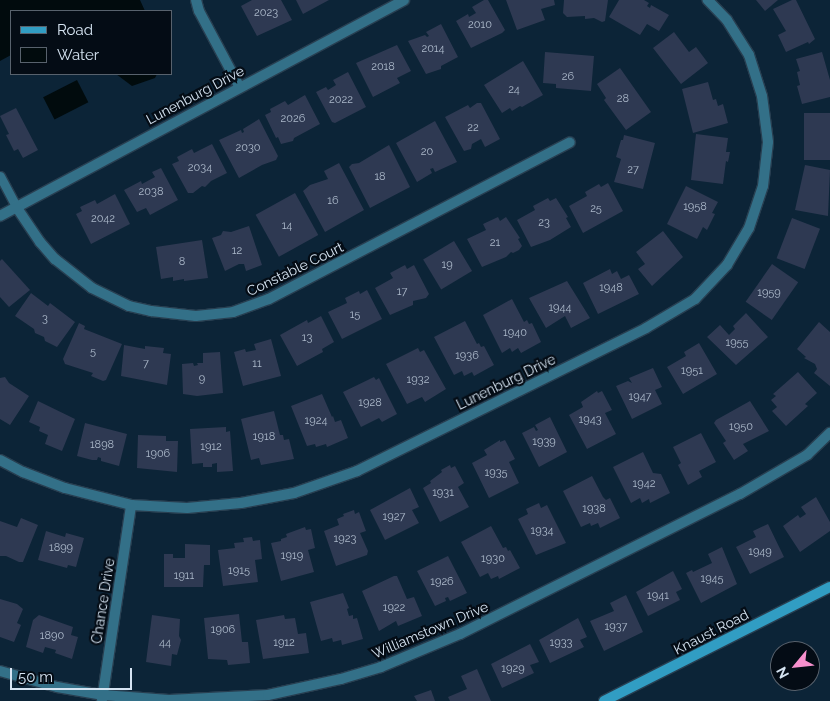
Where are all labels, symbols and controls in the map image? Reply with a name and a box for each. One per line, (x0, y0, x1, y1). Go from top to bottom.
house number: 2023 (254, 6, 278, 20)
legend (10, 10, 172, 75)
house number: 2010 (468, 18, 492, 32)
text: Road (57, 21, 93, 39)
house number: 2014 (421, 42, 445, 56)
text: Water (57, 46, 99, 64)
house number: 2018 (371, 60, 395, 74)
street label: Lunenburg Drive (143, 62, 247, 128)
house number: 26 (562, 70, 574, 84)
house number: 24 (508, 83, 520, 97)
house number: 28 (617, 92, 629, 106)
house number: 2022 (329, 93, 353, 107)
house number: 2026 (281, 112, 305, 126)
house number: 22 (467, 121, 479, 135)
house number: 2030 (235, 141, 261, 155)
house number: 20 (421, 145, 433, 159)
house number: 2034 (188, 161, 212, 175)
house number: 27 (627, 163, 639, 177)
house number: 18 (374, 170, 386, 184)
house number: 2038 (139, 185, 163, 199)
house number: 16 (327, 194, 339, 208)
house number: 1958 (683, 200, 707, 214)
house number: 25 (590, 202, 602, 216)
house number: 2042 (91, 212, 115, 226)
house number: 23 (538, 216, 550, 230)
house number: 14 (282, 219, 292, 233)
house number: 21 (490, 236, 500, 250)
street label: Constable Court (244, 238, 346, 300)
house number: 12 (232, 244, 242, 258)
house number: 8 (179, 255, 185, 269)
house number: 19 (441, 258, 453, 272)
house number: 1948 (599, 281, 623, 295)
house number: 17 (397, 285, 407, 299)
house number: 1959 (757, 286, 781, 300)
house number: 1944 (548, 301, 572, 315)
house number: 15 (350, 308, 360, 322)
house number: 3 (42, 312, 48, 326)
house number: 1940 (503, 326, 527, 340)
house number: 13 (302, 331, 312, 345)
house number: 1955 (725, 336, 749, 350)
house number: 5 (90, 345, 96, 359)
house number: 1936 (455, 349, 479, 363)
street label: Lunenburg Drive (454, 351, 558, 413)
house number: 7 (143, 357, 149, 371)
house number: 11 (252, 357, 262, 371)
house number: 1951 (681, 364, 703, 378)
house number: 9 (199, 372, 205, 386)
house number: 1932 (407, 373, 429, 387)
house number: 1947 (629, 390, 651, 404)
house number: 1928 (358, 396, 382, 410)
house number: 1943 (578, 413, 602, 427)
house number: 1924 (305, 414, 327, 428)
house number: 1950 (729, 420, 753, 434)
house number: 1918 (253, 430, 275, 444)
house number: 1939 (532, 435, 556, 449)
house number: 1898 (90, 438, 114, 452)
house number: 1912 (200, 440, 222, 454)
house number: 1906 (146, 447, 170, 461)
house number: 1935 (484, 466, 508, 480)
house number: 1942 (633, 477, 655, 491)
house number: 1931 (432, 486, 454, 500)
house number: 1938 (582, 502, 606, 516)
house number: 1927 (383, 510, 405, 524)
house number: 1934 (530, 524, 554, 538)
house number: 1923 (334, 532, 356, 546)
house number: 1899 (49, 541, 73, 555)
house number: 1949 (748, 545, 772, 559)
house number: 1919 (281, 549, 303, 563)
house number: 1930 (481, 552, 505, 566)
street label: Chance Drive (88, 557, 118, 645)
house number: 1915 (228, 564, 250, 578)
house number: 1911 (174, 569, 194, 583)
house number: 1945 (700, 572, 724, 586)
house number: 1926 (430, 575, 454, 589)
house number: 1941 (647, 589, 669, 603)
street label: Williamstown Drive (369, 598, 491, 662)
house number: 1922 (383, 601, 405, 615)
street label: Knaust Road (671, 606, 751, 658)
house number: 1937 (605, 620, 627, 634)
house number: 1906 (211, 623, 235, 637)
house number: 1890 (40, 629, 64, 643)
house number: 44 (159, 636, 171, 650)
house number: 1912 (273, 636, 295, 650)
house number: 1933 (550, 636, 572, 650)
north arrow (770, 641, 820, 691)
scale bar (12, 658, 135, 690)
house number: 1929 (501, 662, 525, 676)
text: N (773, 664, 792, 681)
text: 50 m (18, 668, 53, 686)

